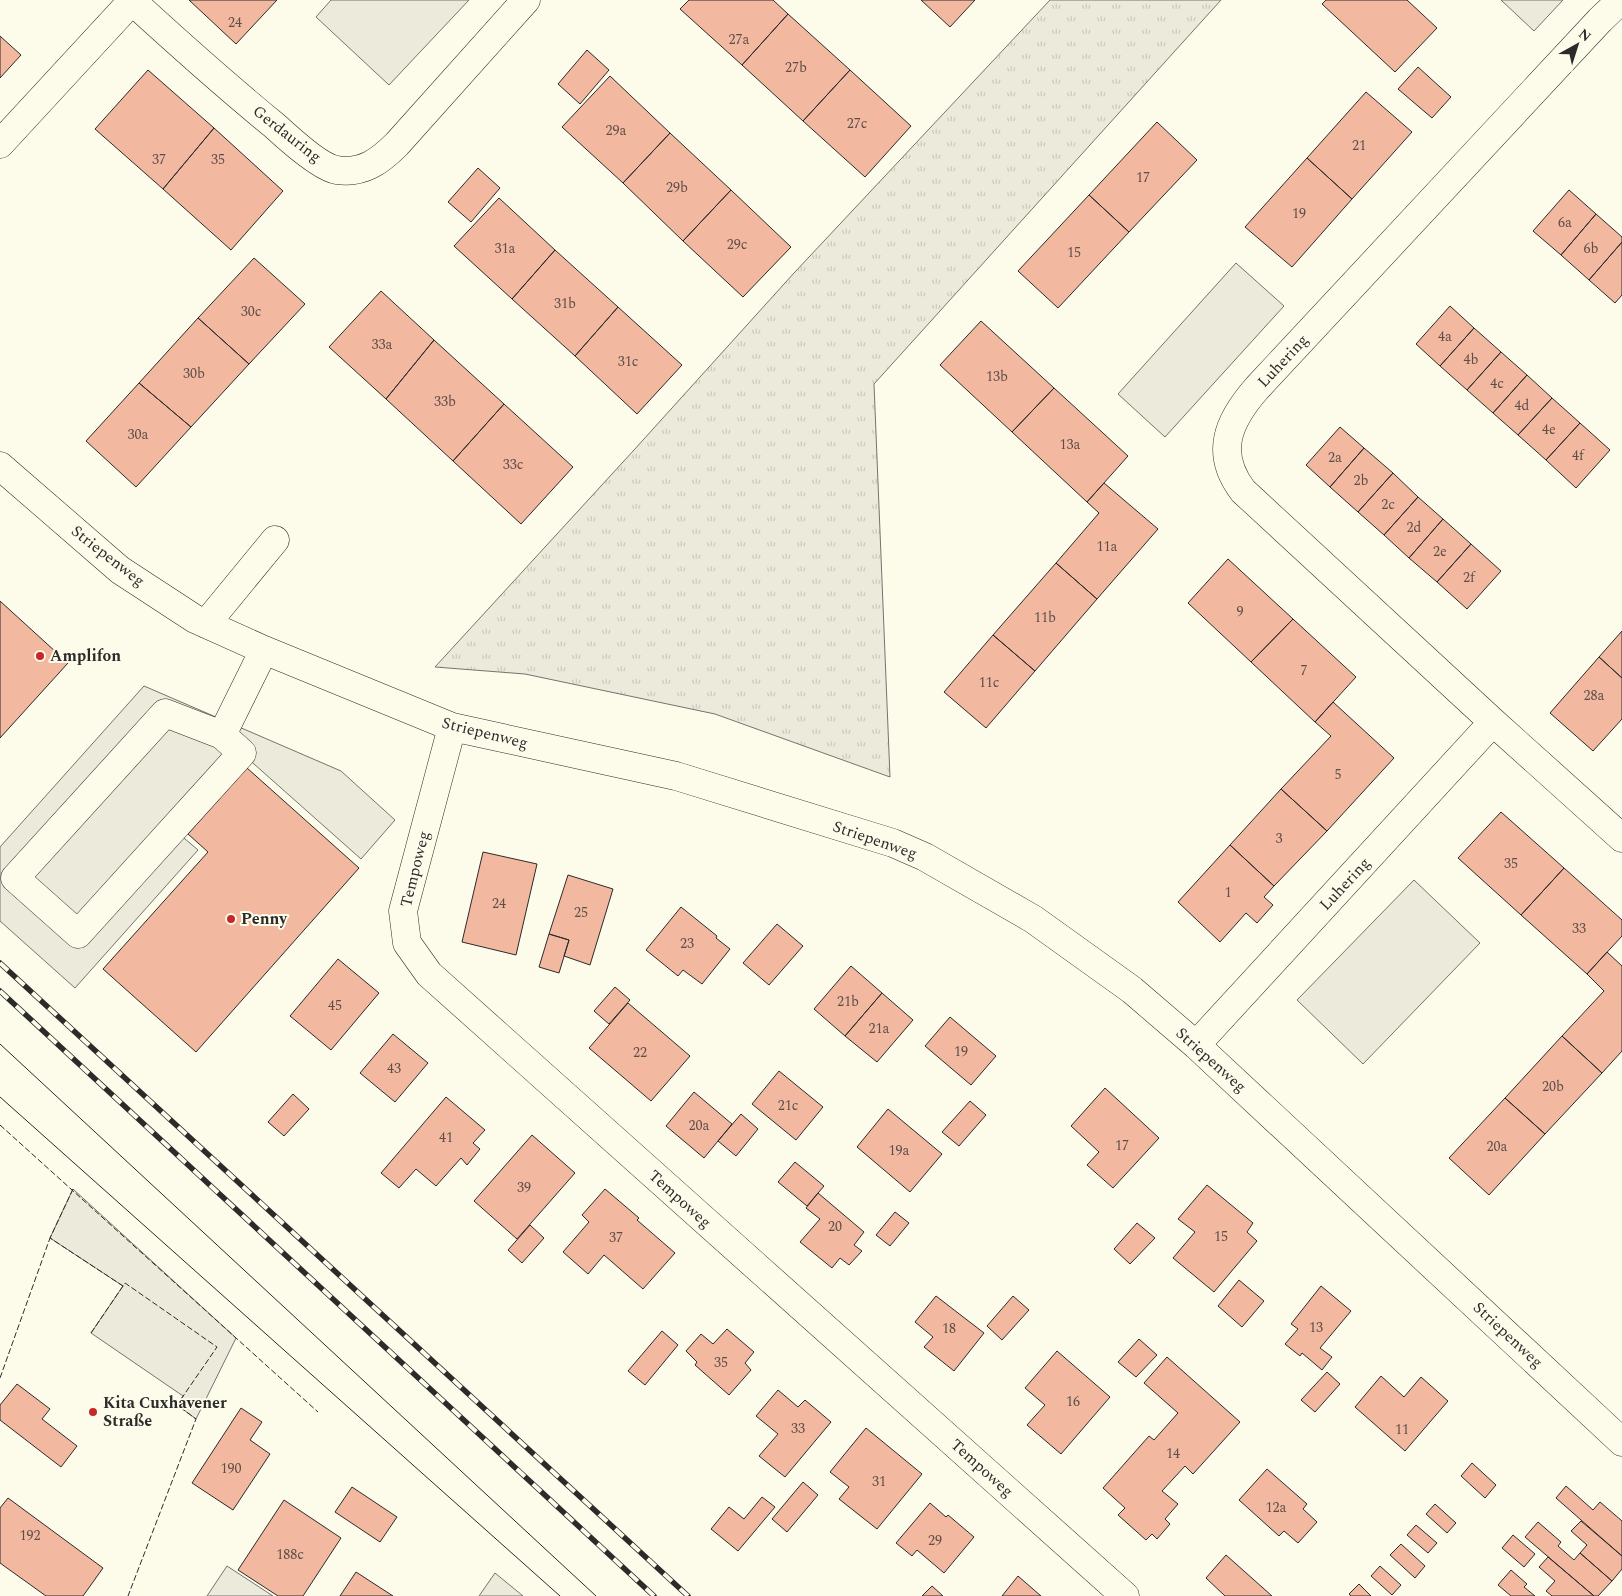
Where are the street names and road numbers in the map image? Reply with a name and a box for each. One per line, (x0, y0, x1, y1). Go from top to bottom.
street label: Gerdauring (248, 99, 326, 169)
street label: Luhering (1252, 329, 1314, 393)
street label: Striepenweg (66, 519, 150, 593)
street label: Striepenweg (439, 711, 531, 755)
street label: Striepenweg (829, 814, 921, 866)
street label: Tempoweg (394, 828, 436, 910)
street label: Luhering (1314, 852, 1376, 916)
street label: Striepenweg (1170, 1022, 1252, 1098)
street label: Tempoweg (643, 1164, 717, 1234)
street label: Striepenweg (1468, 1296, 1548, 1374)
street label: Tempoweg (945, 1433, 1019, 1503)

